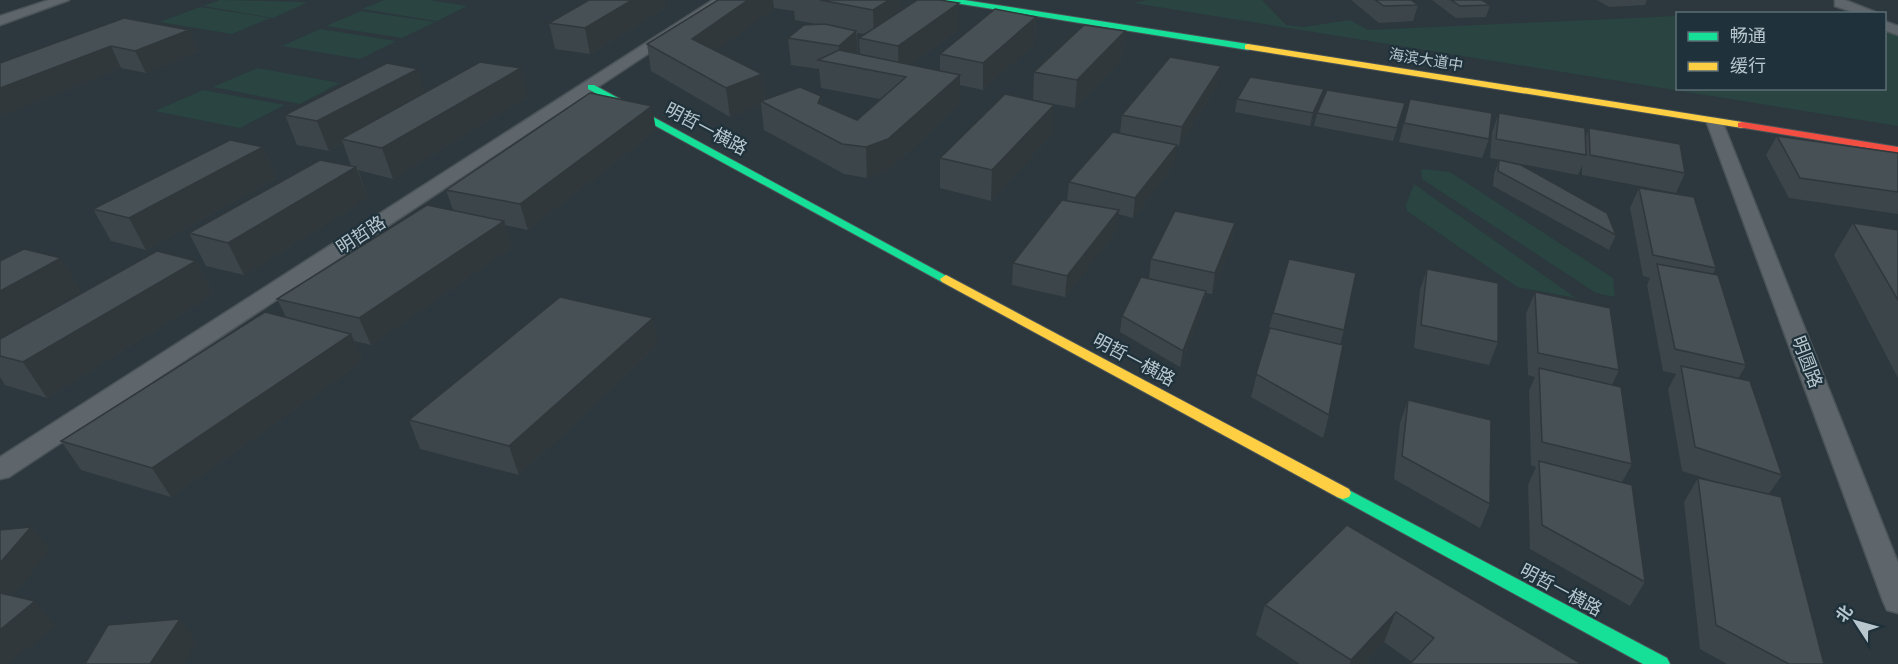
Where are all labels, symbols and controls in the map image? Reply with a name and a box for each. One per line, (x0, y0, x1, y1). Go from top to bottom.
legend (1676, 12, 1886, 90)
text: 畅通 (1730, 24, 1766, 47)
street label: 海滨大道中 (1388, 44, 1465, 75)
text: 缓行 (1730, 54, 1766, 77)
street label: 明哲一横路 (661, 97, 751, 160)
street label: 明哲路 (332, 210, 390, 259)
street label: 明哲一横路 (1089, 328, 1179, 391)
street label: 明圆路 (1787, 332, 1828, 391)
street label: 明哲一横路 (1516, 558, 1606, 621)
north arrow (1826, 592, 1886, 652)
text: 北 (1831, 601, 1857, 626)

